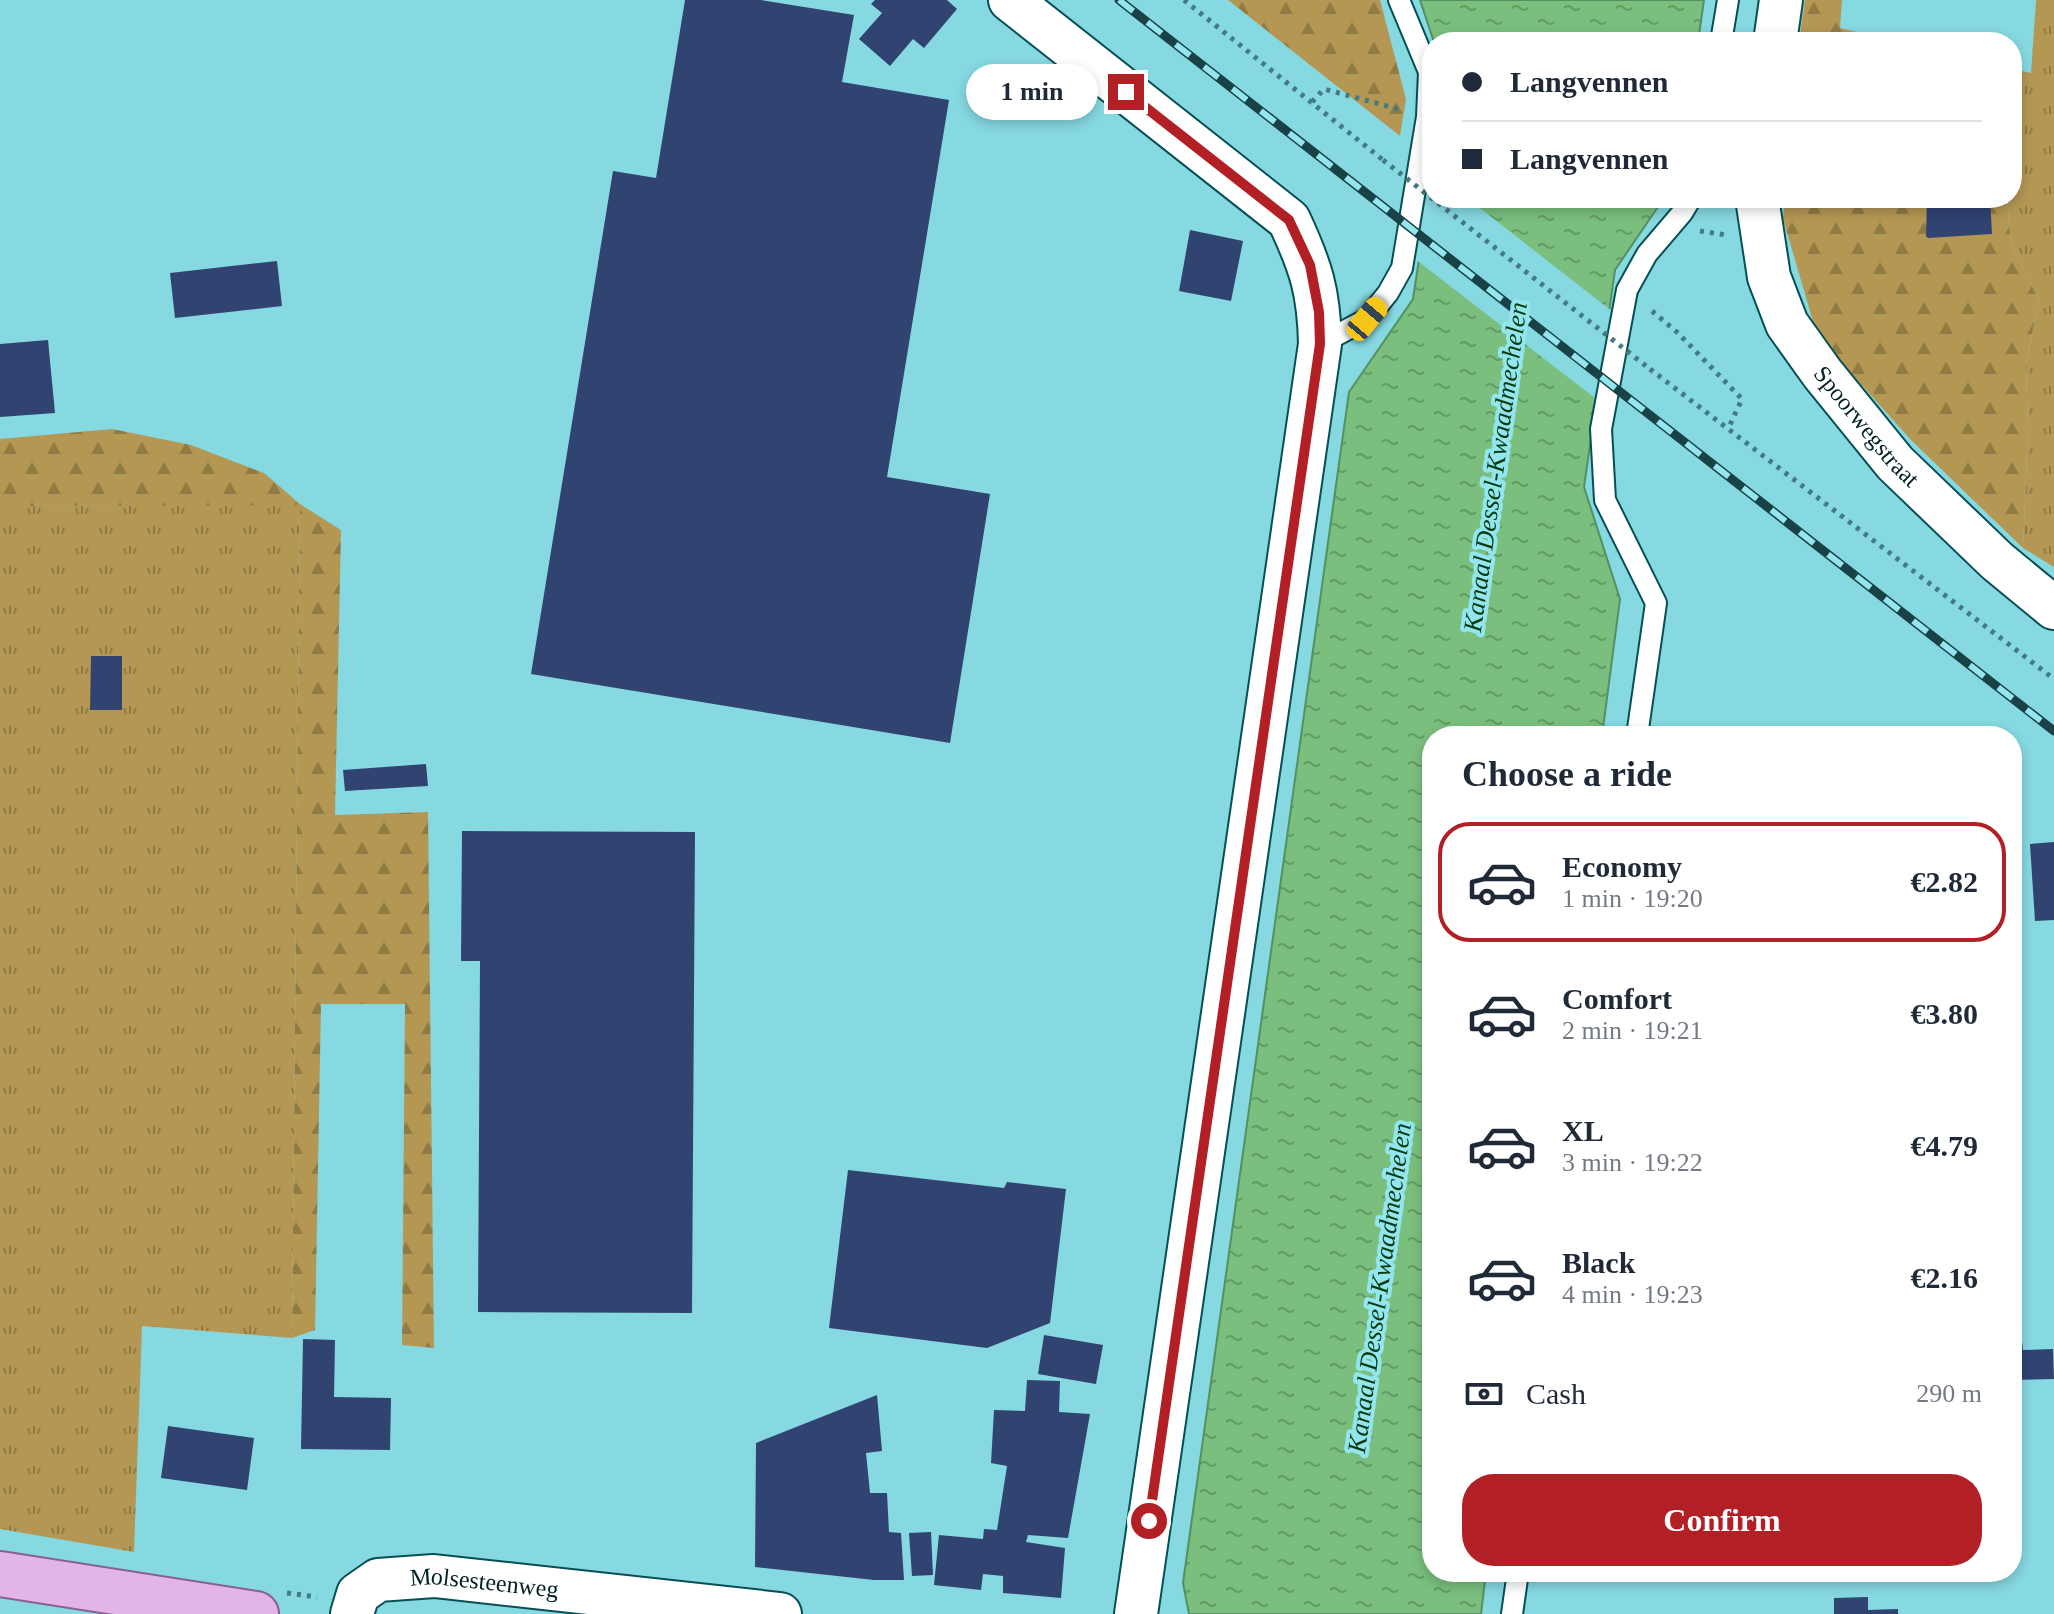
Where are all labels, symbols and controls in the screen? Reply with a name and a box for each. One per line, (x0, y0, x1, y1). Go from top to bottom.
callout: 1 min (966, 64, 1098, 120)
text: Langvennen (1510, 65, 1668, 98)
route end (1108, 74, 1144, 110)
text: 1 min (1001, 77, 1063, 106)
text: Langvennen (1510, 142, 1668, 175)
car (1342, 293, 1392, 345)
water label: Kanaal Dessel-Kwaadmechelen (1458, 300, 1533, 635)
street label: Spoorwegstraat (1809, 361, 1925, 492)
text: Choose a ride (1462, 754, 1672, 794)
icon: car (1466, 846, 1538, 918)
text: Economy (1562, 850, 1682, 883)
text: €2.82 (1911, 865, 1978, 898)
text: 1 min · 19:20 (1562, 884, 1703, 913)
icon: car (1466, 978, 1538, 1050)
text: Comfort (1562, 982, 1672, 1015)
text: €3.80 (1911, 997, 1978, 1030)
text: 2 min · 19:21 (1562, 1016, 1703, 1045)
icon: car (1466, 1110, 1538, 1182)
text: XL (1562, 1114, 1604, 1147)
water label: Kanaal Dessel-Kwaadmechelen (1342, 1121, 1417, 1456)
text: €4.79 (1911, 1129, 1978, 1162)
text: 3 min · 19:22 (1562, 1148, 1703, 1177)
icon: car (1466, 1242, 1538, 1314)
text: Black (1562, 1246, 1635, 1279)
text: €2.16 (1911, 1261, 1978, 1294)
text: 4 min · 19:23 (1562, 1280, 1703, 1309)
icon: cash (1462, 1372, 1506, 1416)
text: Cash (1526, 1377, 1586, 1410)
text: 290 m (1916, 1379, 1982, 1408)
button: Confirm (1462, 1474, 1982, 1566)
route start (1131, 1503, 1167, 1539)
street label: Molsesteenweg (409, 1563, 560, 1603)

